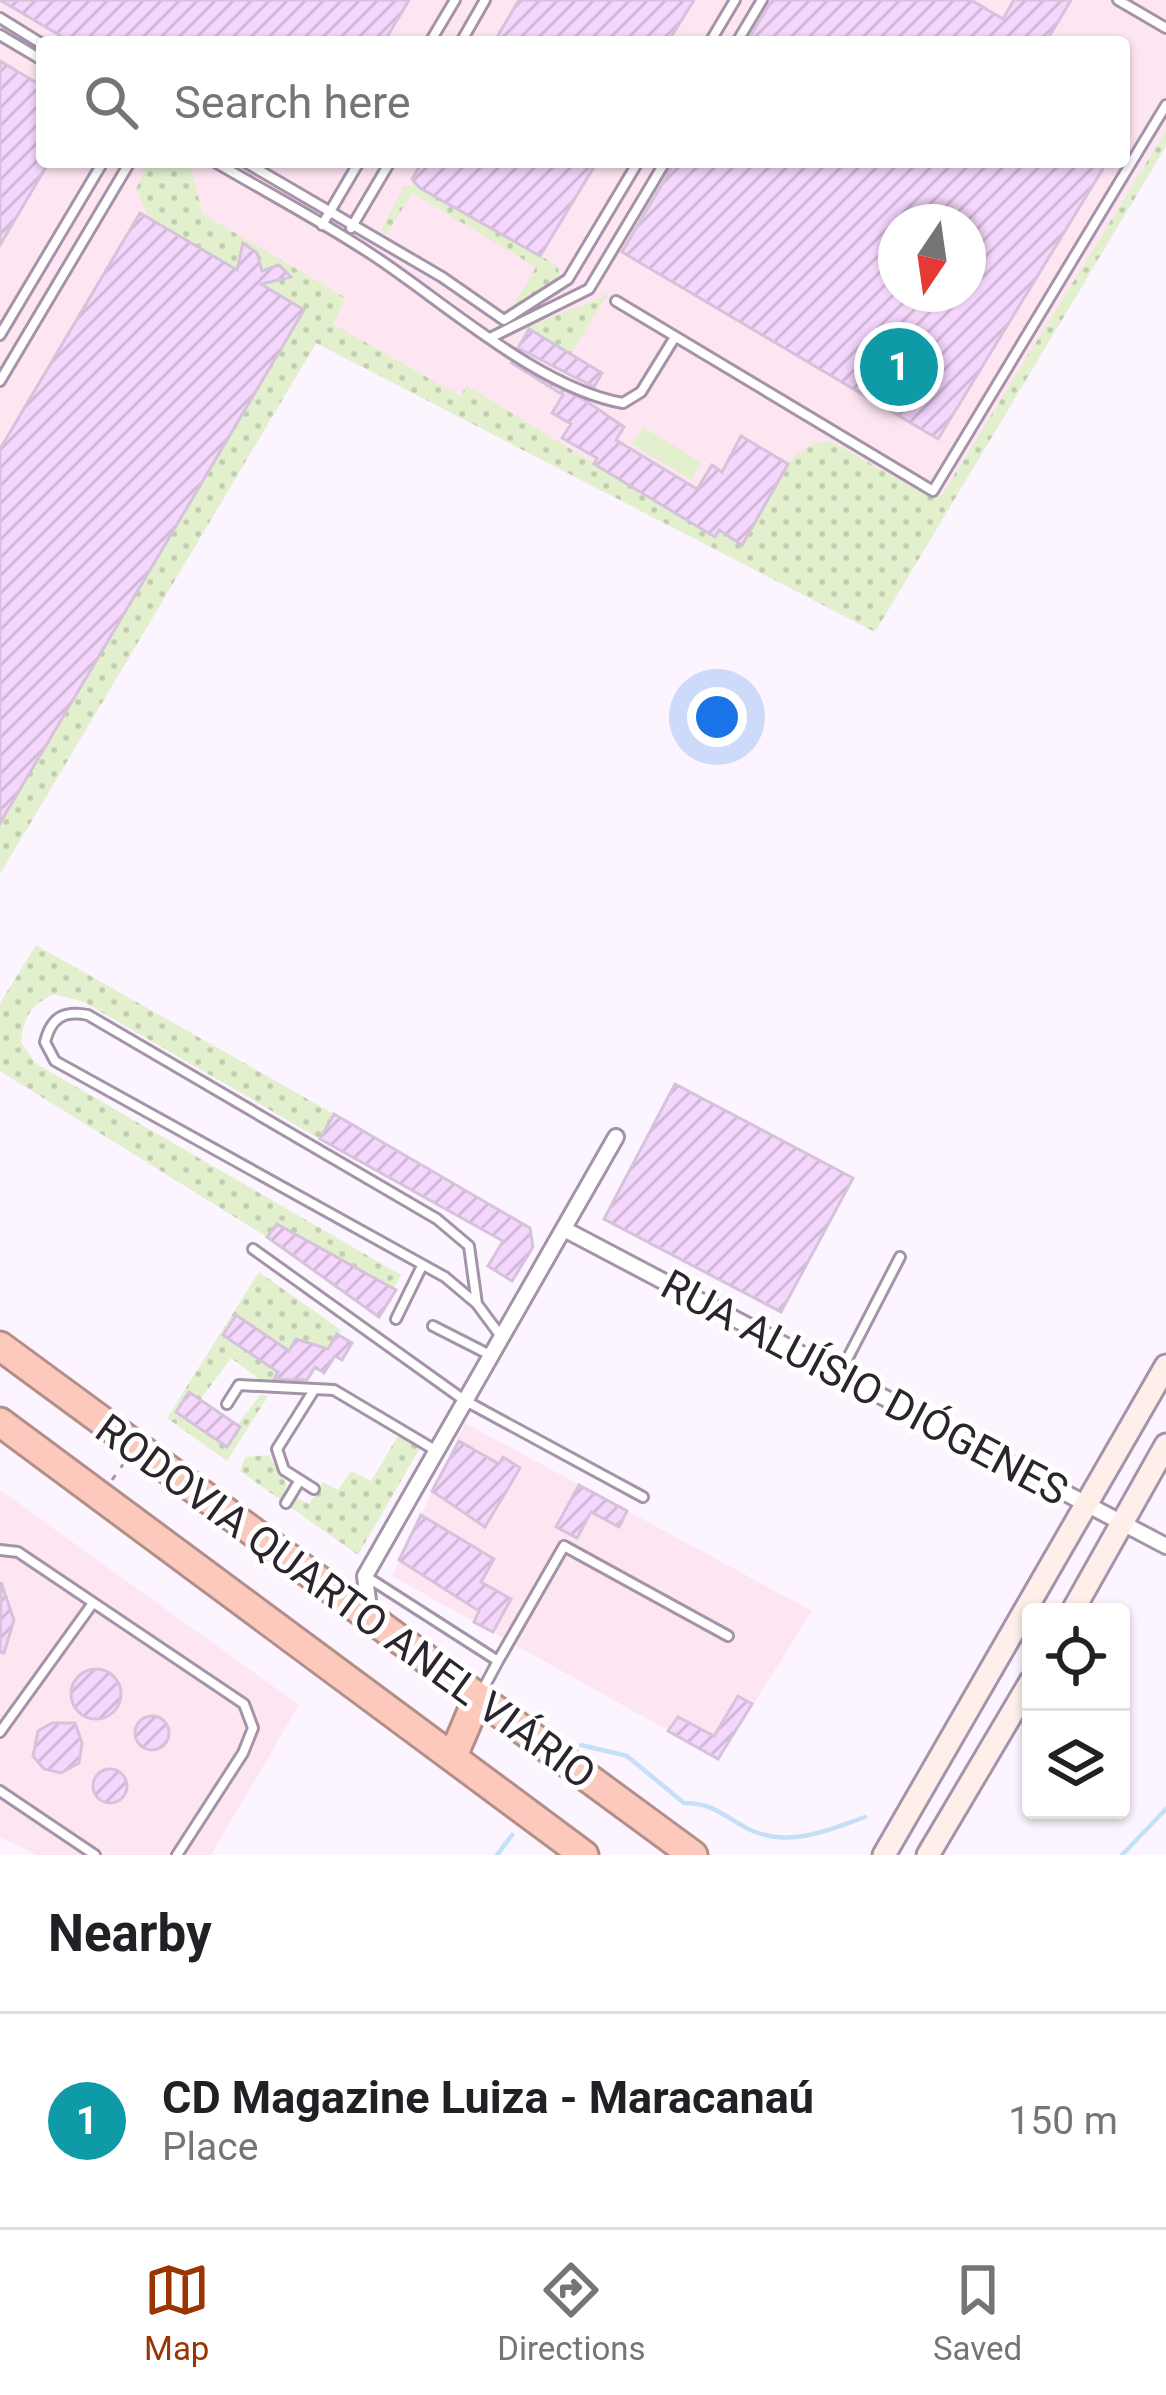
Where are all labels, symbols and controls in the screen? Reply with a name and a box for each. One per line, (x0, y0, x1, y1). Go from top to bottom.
search box (36, 36, 1130, 168)
icon: search (78, 69, 144, 135)
text: Search here (174, 76, 411, 129)
north arrow (878, 204, 986, 312)
pin: 1 (860, 322, 938, 412)
your location (687, 687, 747, 747)
street label: RUA ALUÍSIO DIÓGENES (653, 1260, 1076, 1515)
street label: RODOVIA QUARTO ANEL VIÁRIO (87, 1404, 605, 1799)
map controls (1022, 1603, 1130, 1819)
button: locate (1022, 1603, 1130, 1711)
button: layers (1022, 1711, 1130, 1819)
text: Nearby (48, 1904, 212, 1963)
text: CD Magazine Luiza - Maracanaú (162, 2071, 814, 2124)
text: 1 (76, 2098, 98, 2144)
text: 150 m (1008, 2098, 1118, 2144)
text: Place (162, 2124, 258, 2170)
tab: Map (144, 2257, 210, 2368)
tab: Directions (497, 2257, 646, 2368)
tab: Saved (933, 2257, 1022, 2368)

